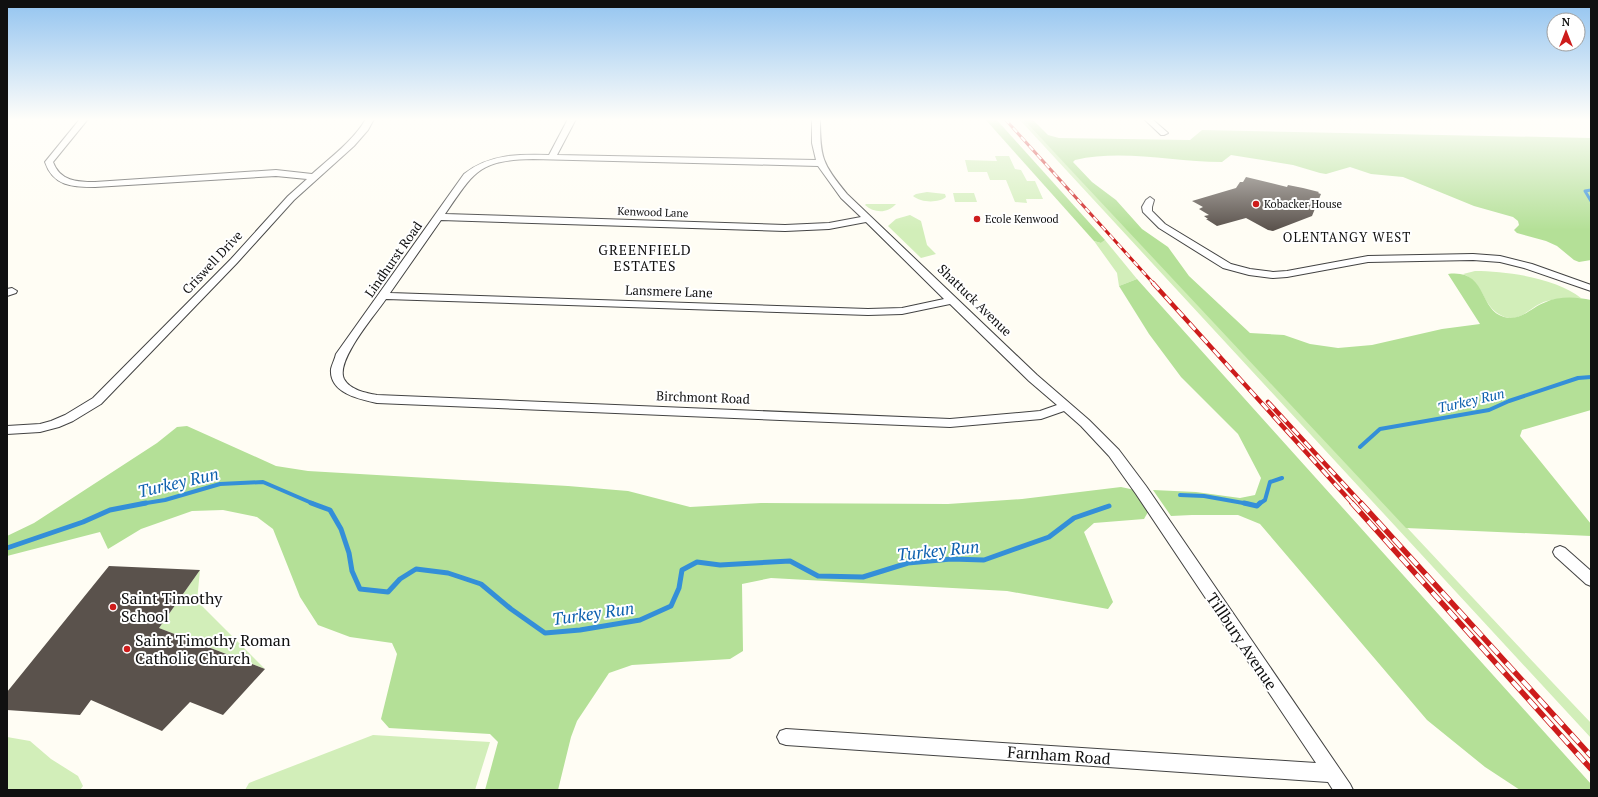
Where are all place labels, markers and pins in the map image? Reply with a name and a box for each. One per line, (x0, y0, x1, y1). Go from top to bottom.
place label: Kobacker House (1264, 197, 1342, 211)
marker: Kobacker House (1251, 199, 1261, 209)
place label: Ecole Kenwood (985, 212, 1059, 226)
marker: Ecole Kenwood (972, 214, 982, 224)
place label: Saint Timothy School (121, 587, 223, 627)
marker: Saint Timothy School (108, 602, 118, 612)
place label: Saint Timothy Roman Catholic Church (135, 629, 291, 669)
marker: Saint Timothy Roman Catholic Church (122, 644, 132, 654)

